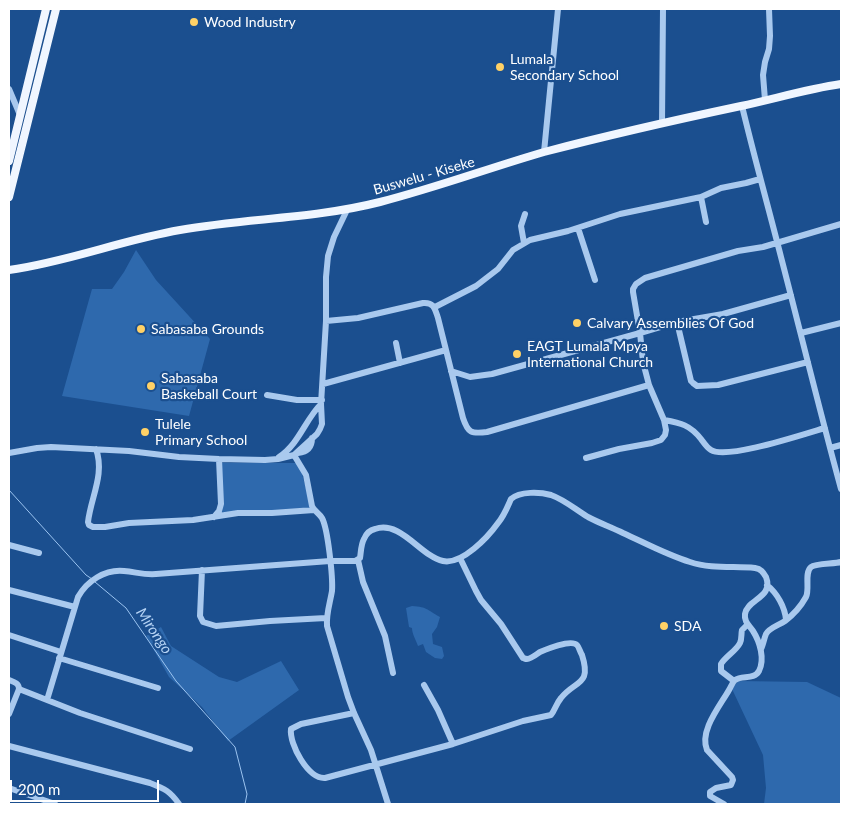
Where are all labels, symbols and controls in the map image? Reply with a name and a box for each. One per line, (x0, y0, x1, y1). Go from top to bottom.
place label: Wood Industry (204, 14, 296, 30)
marker: Wood Industry (188, 16, 200, 28)
place label: Lumala Secondary School (510, 51, 619, 84)
marker: Lumala Secondary School (494, 61, 506, 73)
street label: Buswelu - Kiseke (371, 153, 477, 199)
place label: Calvary Assemblies Of God (587, 315, 754, 331)
marker: Calvary Assemblies Of God (571, 317, 583, 329)
place label: Sabasaba Grounds (151, 321, 264, 337)
marker: Sabasaba Grounds (135, 323, 147, 335)
place label: EAGT Lumala Mpya International Church (527, 338, 653, 371)
marker: EAGT Lumala Mpya International Church (511, 348, 523, 360)
place label: Sabasaba Baskeball Court (161, 370, 257, 402)
marker: Sabasaba Baskeball Court (145, 380, 157, 392)
place label: Tulele Primary School (155, 416, 247, 448)
marker: Tulele Primary School (139, 426, 151, 438)
water label: Mirongo (132, 605, 176, 657)
place label: SDA (674, 618, 701, 634)
marker: SDA (658, 620, 670, 632)
scale bar (12, 770, 161, 802)
text: 200 m (18, 780, 60, 798)

